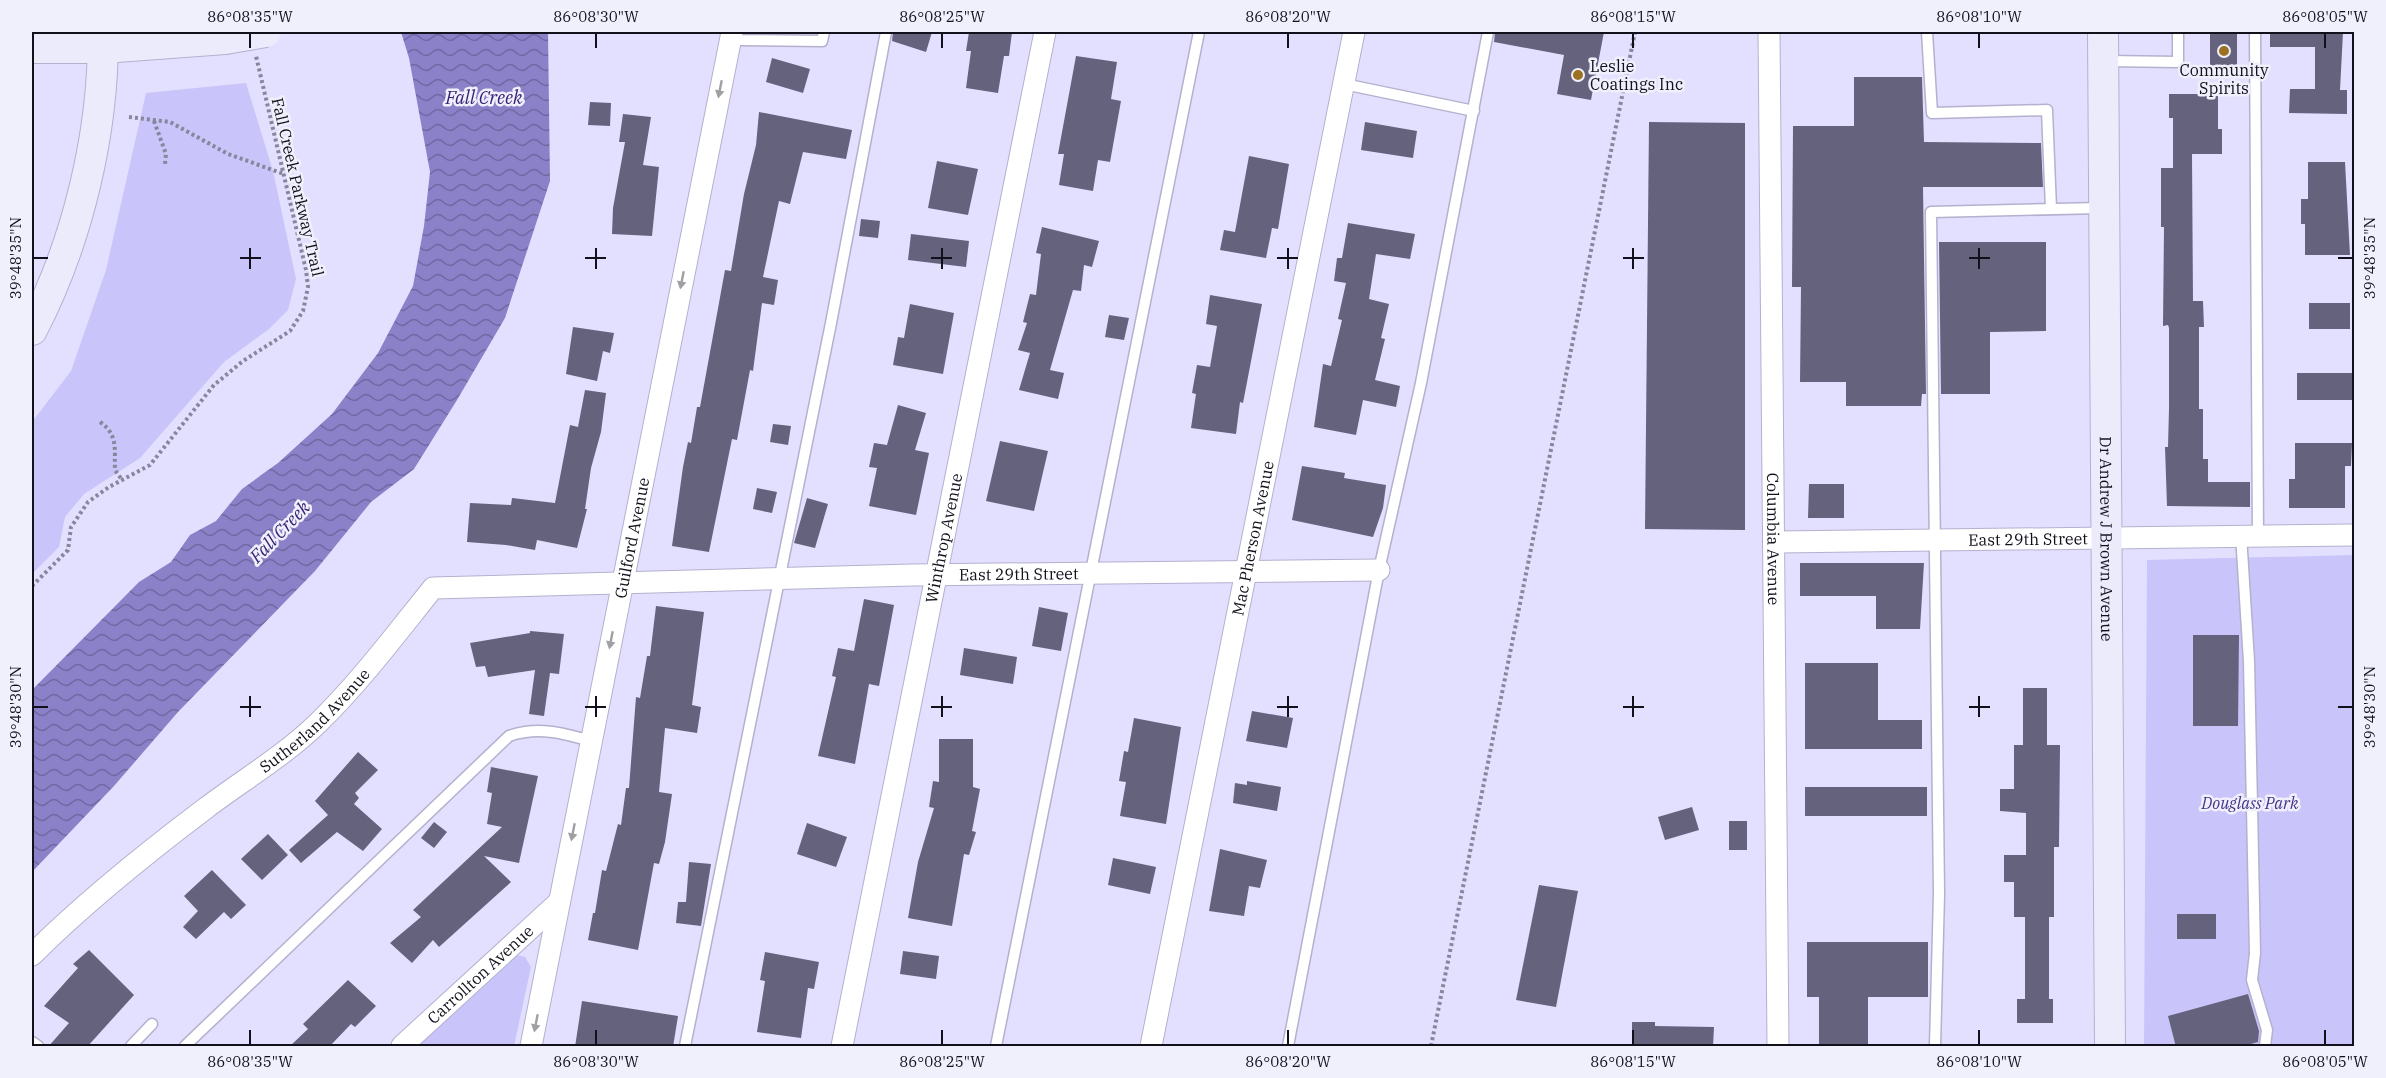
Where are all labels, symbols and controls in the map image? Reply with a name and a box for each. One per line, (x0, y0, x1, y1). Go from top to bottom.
text: 86°08'35"W (207, 7, 293, 26)
text: 86°08'30"W (553, 7, 639, 26)
text: 86°08'25"W (899, 7, 985, 26)
text: 86°08'20"W (1245, 7, 1331, 26)
text: 86°08'15"W (1590, 7, 1676, 26)
text: 86°08'10"W (1936, 7, 2022, 26)
text: 86°08'05"W (2282, 7, 2368, 26)
marker: Community Spirits (2217, 44, 2231, 58)
place label: Leslie Coatings Inc (1590, 56, 1683, 94)
place label: Community Spirits (2179, 60, 2269, 98)
marker: Leslie Coatings Inc (1571, 68, 1585, 82)
one-way arrow (715, 80, 724, 99)
water label: Fall Creek (444, 86, 523, 109)
street label: Fall Creek Parkway Trail (268, 96, 328, 278)
text: 39°48'35"N (6, 217, 25, 299)
text: 39°48'35"N (2360, 217, 2379, 299)
one-way arrow (677, 271, 686, 290)
street label: Dr Andrew J Brown Avenue (2096, 436, 2117, 642)
street label: Mac Pherson Avenue (1227, 459, 1278, 617)
street label: Winthrop Avenue (921, 471, 966, 605)
street label: Columbia Avenue (1763, 473, 1784, 605)
street label: Guilford Avenue (610, 476, 653, 600)
water label: Fall Creek (244, 496, 315, 568)
street label: East 29th Street (1968, 528, 2088, 550)
street label: East 29th Street (959, 563, 1079, 584)
one-way arrow (606, 631, 615, 650)
street label: Sutherland Avenue (256, 664, 374, 777)
text: 39°48'30"N (6, 666, 25, 748)
text: 39°48'30"N (2360, 666, 2379, 748)
park label: Douglass Park (2201, 793, 2299, 813)
one-way arrow (568, 822, 577, 841)
street label: Carrollton Avenue (423, 921, 537, 1028)
one-way arrow (531, 1014, 540, 1033)
text: 86°08'35"W (207, 1052, 293, 1071)
text: 86°08'30"W (553, 1052, 639, 1071)
text: 86°08'25"W (899, 1052, 985, 1071)
text: 86°08'20"W (1245, 1052, 1331, 1071)
text: 86°08'15"W (1590, 1052, 1676, 1071)
text: 86°08'10"W (1936, 1052, 2022, 1071)
text: 86°08'05"W (2282, 1052, 2368, 1071)

